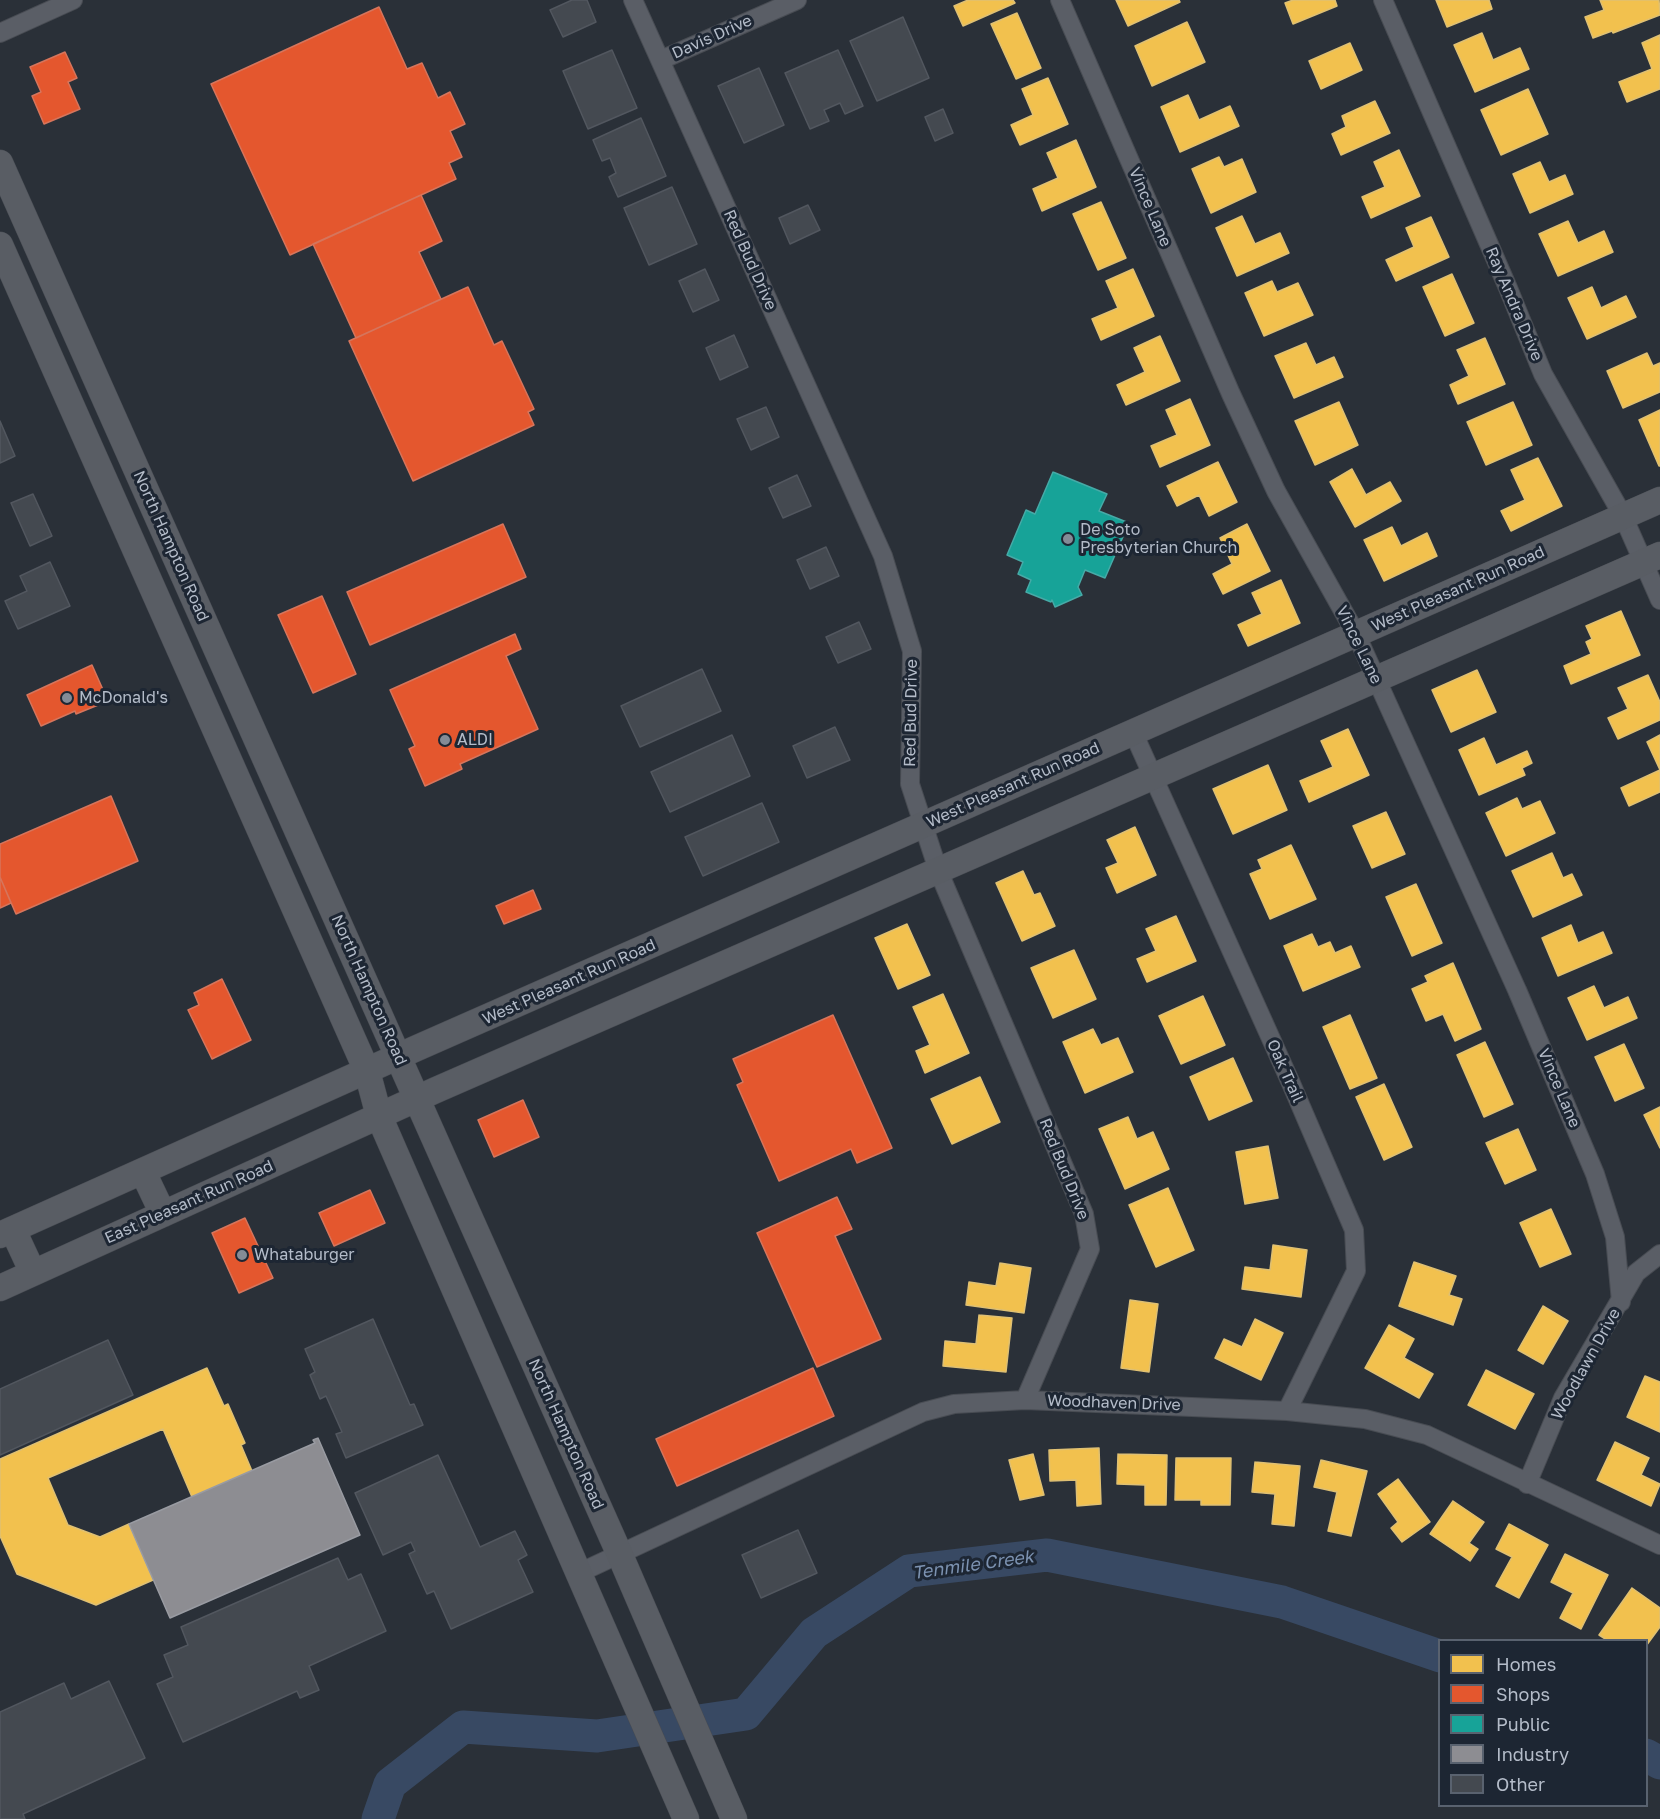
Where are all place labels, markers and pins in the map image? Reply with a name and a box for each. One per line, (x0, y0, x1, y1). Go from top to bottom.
place label: De Soto Presbyterian Church (1080, 520, 1237, 558)
marker: De Soto Presbyterian Church (1061, 532, 1075, 546)
place label: McDonald's (79, 688, 168, 708)
marker: McDonald's (60, 691, 74, 705)
place label: ALDI (457, 730, 493, 750)
marker: ALDI (438, 733, 452, 747)
place label: Whataburger (254, 1245, 354, 1265)
marker: Whataburger (235, 1248, 249, 1262)

